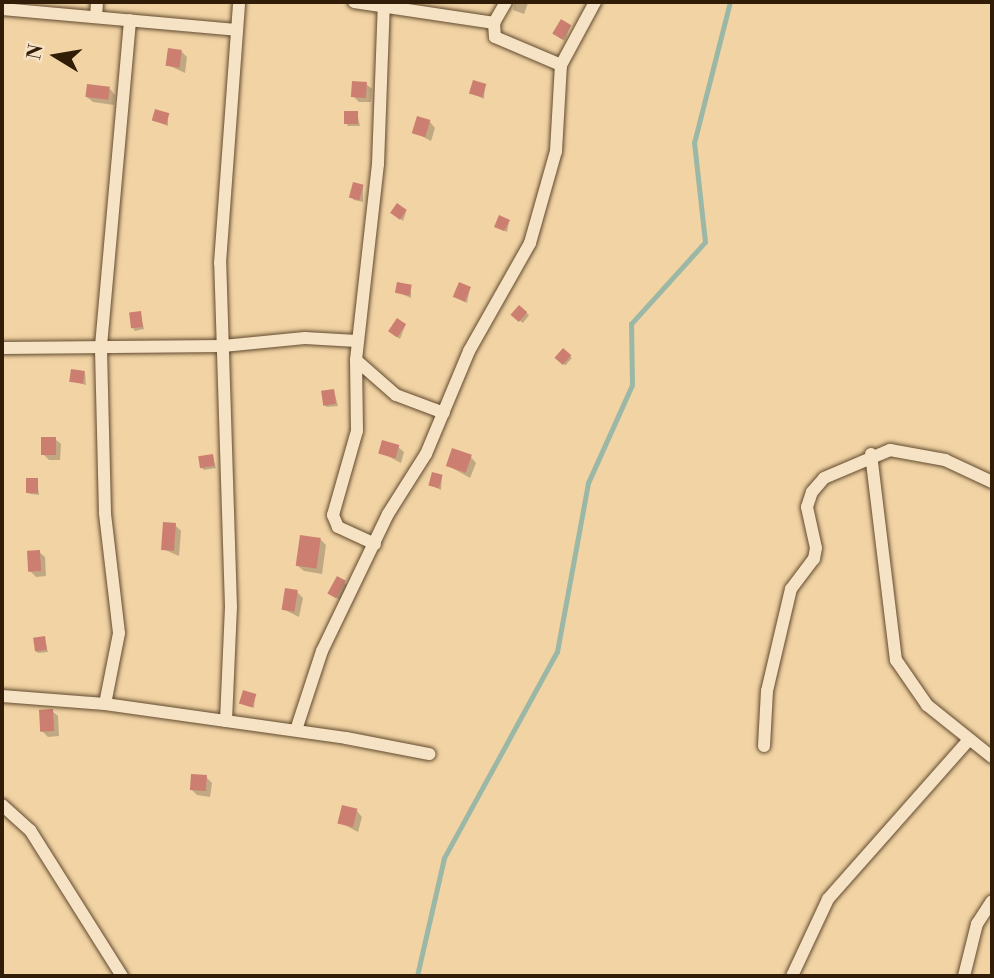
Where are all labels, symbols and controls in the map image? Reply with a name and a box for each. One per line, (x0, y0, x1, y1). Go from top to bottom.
north arrow (21, 21, 91, 91)
text: N (22, 42, 49, 62)

